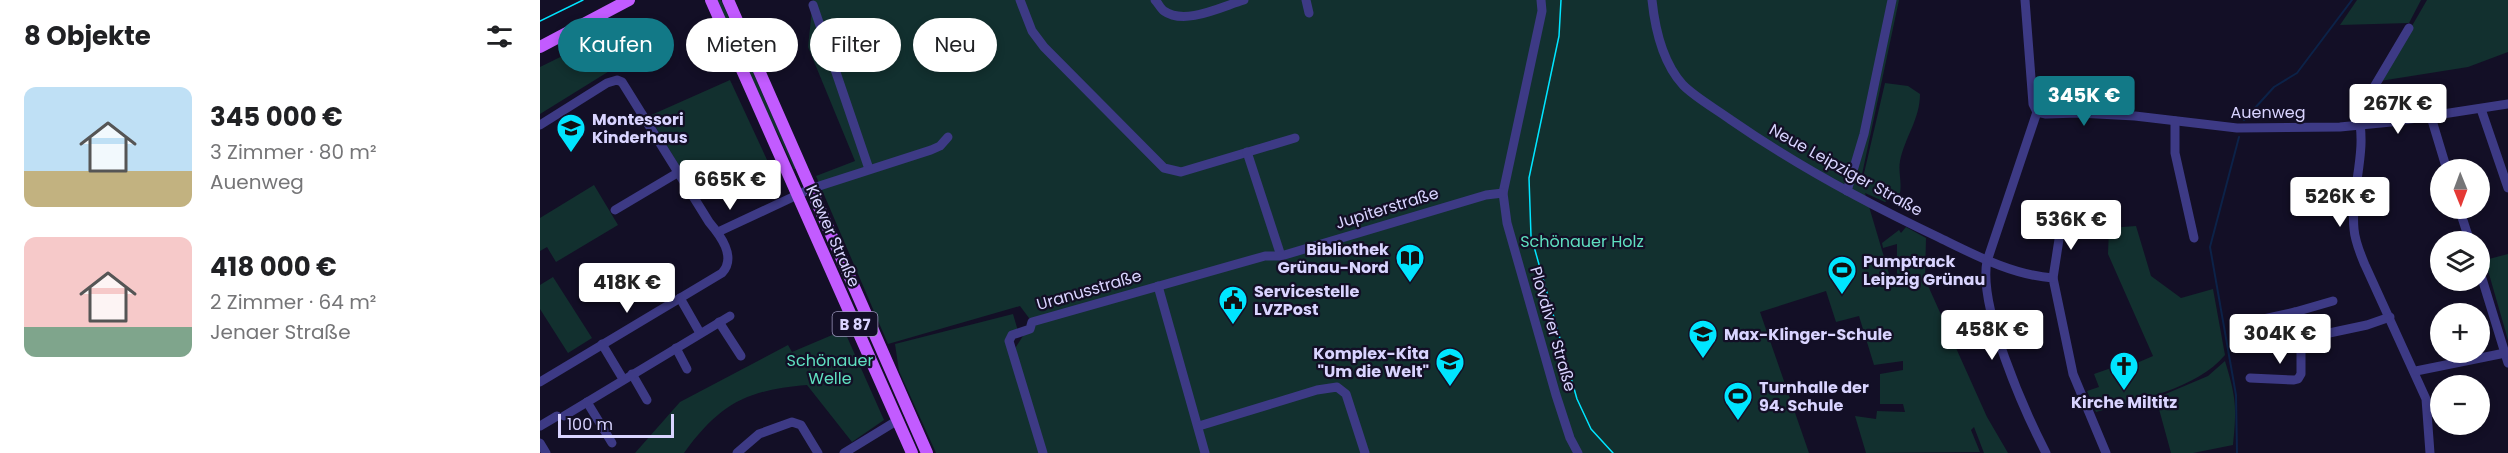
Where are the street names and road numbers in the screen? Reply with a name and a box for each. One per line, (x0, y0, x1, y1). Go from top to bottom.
street label: Auenweg (2230, 101, 2306, 124)
street label: Neue Leipziger Straße (1765, 118, 1927, 222)
street label: Kiewer Straße (800, 181, 866, 291)
street label: Jupiterstraße (1332, 181, 1442, 235)
street label: Uranusstraße (1034, 264, 1144, 316)
street label: Plovdiver Straße (1524, 264, 1582, 394)
road number: B 87 (832, 312, 878, 336)

